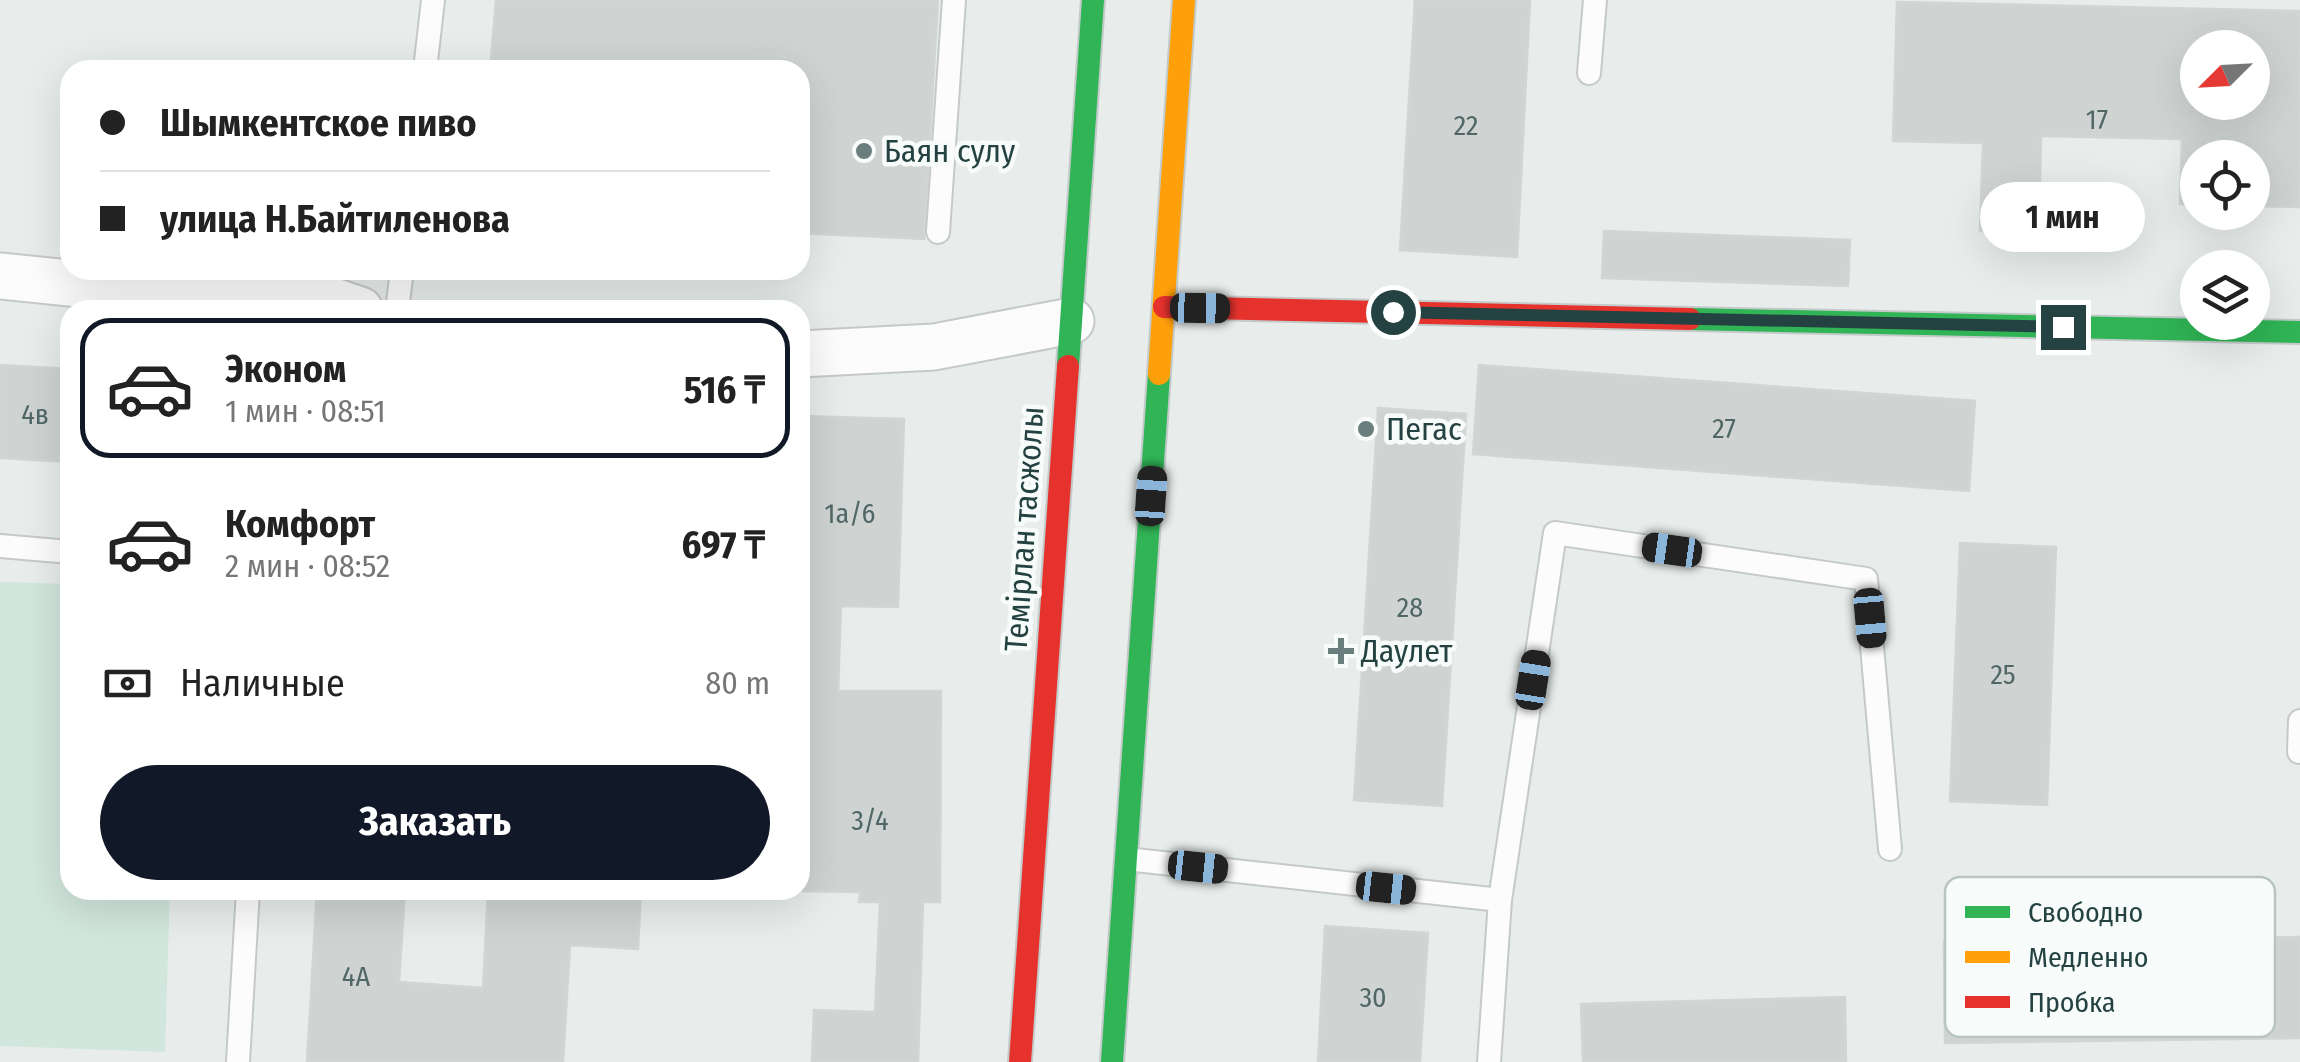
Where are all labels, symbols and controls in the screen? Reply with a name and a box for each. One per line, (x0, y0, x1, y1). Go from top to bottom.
north arrow (2180, 30, 2270, 120)
map controls (2180, 30, 2270, 340)
text: Шымкентское пиво (160, 100, 477, 146)
house number: 17 (2086, 103, 2108, 136)
house number: 22 (1454, 109, 1478, 142)
place label: Баян сулу (884, 132, 1016, 170)
marker: Баян сулу (853, 140, 875, 162)
button: locate (2180, 140, 2270, 230)
callout: 1 мин (1980, 182, 2146, 252)
text: улица Н.Байтиленова (160, 196, 510, 242)
text: 1 мин (2026, 198, 2099, 236)
button: layers (2180, 250, 2270, 340)
route start (1371, 290, 1416, 335)
car (1170, 292, 1230, 324)
route end (2041, 305, 2086, 350)
icon: car (105, 343, 195, 433)
text: Эконом (225, 346, 346, 392)
text: 516 ₸ (684, 367, 765, 413)
text: 1 мин · 08:51 (225, 392, 386, 430)
house number: 4в (21, 398, 49, 431)
street label: Темірлан тасжолы (996, 405, 1052, 653)
place label: Пегас (1386, 410, 1462, 448)
house number: 27 (1712, 412, 1736, 445)
marker: Пегас (1355, 418, 1377, 440)
car (1134, 465, 1168, 527)
house number: 1а/6 (825, 497, 875, 530)
icon: car (105, 498, 195, 588)
text: Комфорт (225, 501, 375, 547)
text: 697 ₸ (682, 522, 765, 568)
car (1640, 531, 1704, 569)
text: 2 мин · 08:52 (225, 547, 390, 585)
car (1852, 587, 1888, 649)
house number: 28 (1397, 591, 1423, 624)
place label: Даулет (1360, 632, 1452, 670)
marker: Даулет (1330, 640, 1352, 662)
car (1513, 648, 1553, 712)
icon: cash (100, 656, 155, 711)
house number: 25 (1990, 658, 2016, 691)
text: Наличные (180, 660, 345, 706)
text: 80 m (705, 664, 770, 702)
button: Заказать (100, 765, 770, 880)
house number: 3/4 (851, 804, 889, 837)
car (1167, 849, 1229, 885)
car (1355, 870, 1417, 906)
legend (1945, 877, 2275, 1037)
text: Свободно (2028, 896, 2143, 929)
text: Медленно (2028, 941, 2149, 974)
house number: 4А (342, 960, 370, 993)
house number: 30 (1359, 981, 1387, 1014)
text: Пробка (2028, 986, 2115, 1019)

